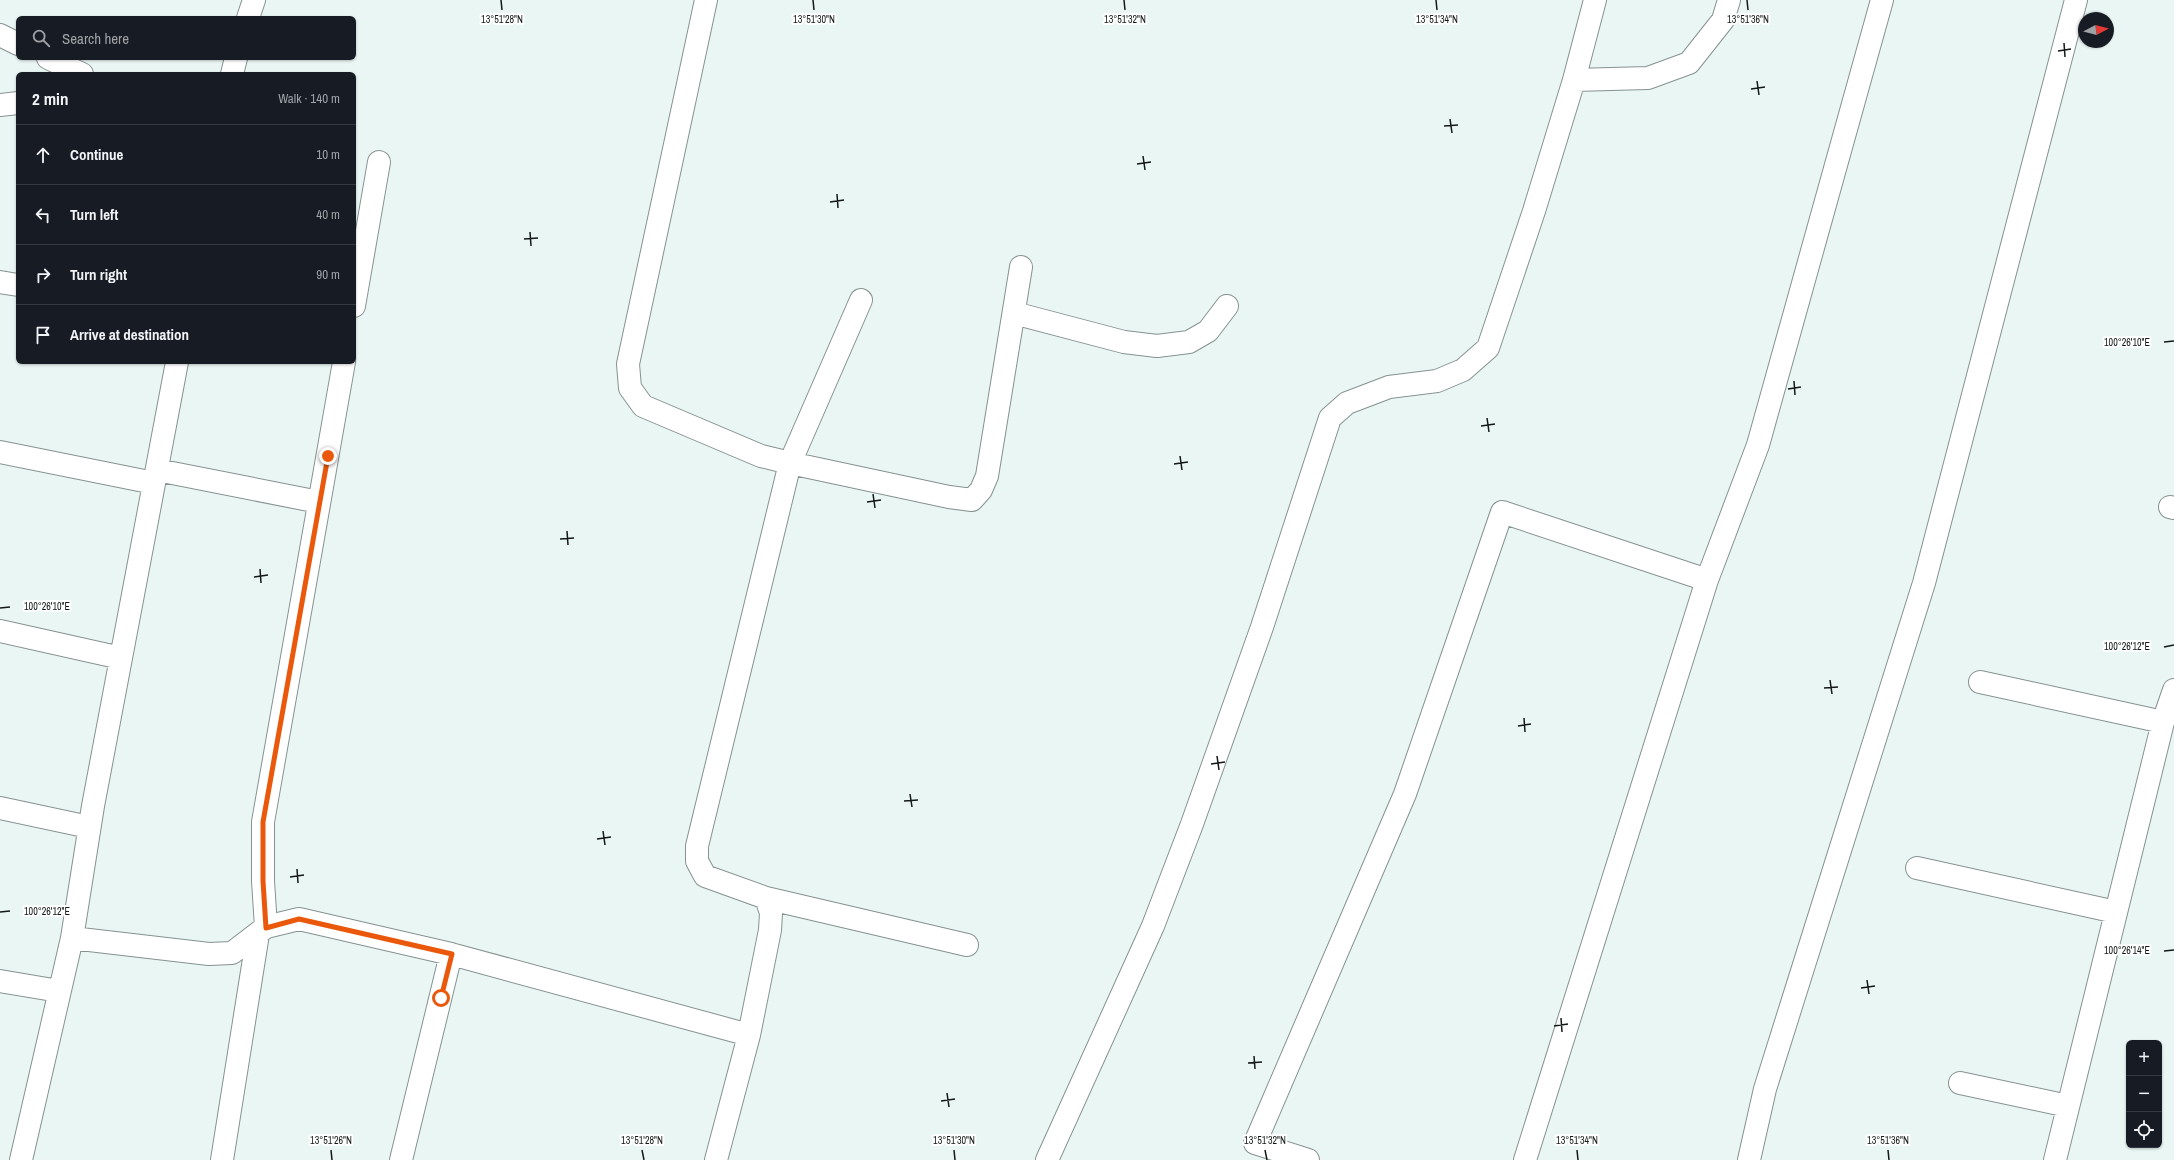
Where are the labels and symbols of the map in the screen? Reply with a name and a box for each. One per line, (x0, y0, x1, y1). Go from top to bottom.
north arrow (2078, 12, 2114, 48)
text: 13°51'28"N (481, 13, 523, 26)
text: 13°51'30"N (793, 13, 835, 26)
text: 13°51'32"N (1104, 13, 1146, 26)
text: 13°51'34"N (1416, 13, 1458, 26)
text: 13°51'36"N (1727, 13, 1769, 26)
text: 100°26'10"E (2104, 336, 2150, 349)
route end (319, 447, 337, 465)
text: 100°26'10"E (24, 600, 70, 613)
text: 100°26'12"E (2104, 640, 2150, 653)
text: 100°26'12"E (24, 905, 70, 918)
text: 100°26'14"E (2104, 944, 2150, 957)
route start (432, 989, 450, 1007)
text: 13°51'26"N (310, 1134, 352, 1147)
text: 13°51'28"N (621, 1134, 663, 1147)
text: 13°51'30"N (933, 1134, 975, 1147)
text: 13°51'32"N (1244, 1134, 1286, 1147)
text: 13°51'34"N (1556, 1134, 1598, 1147)
text: 13°51'36"N (1867, 1134, 1909, 1147)

